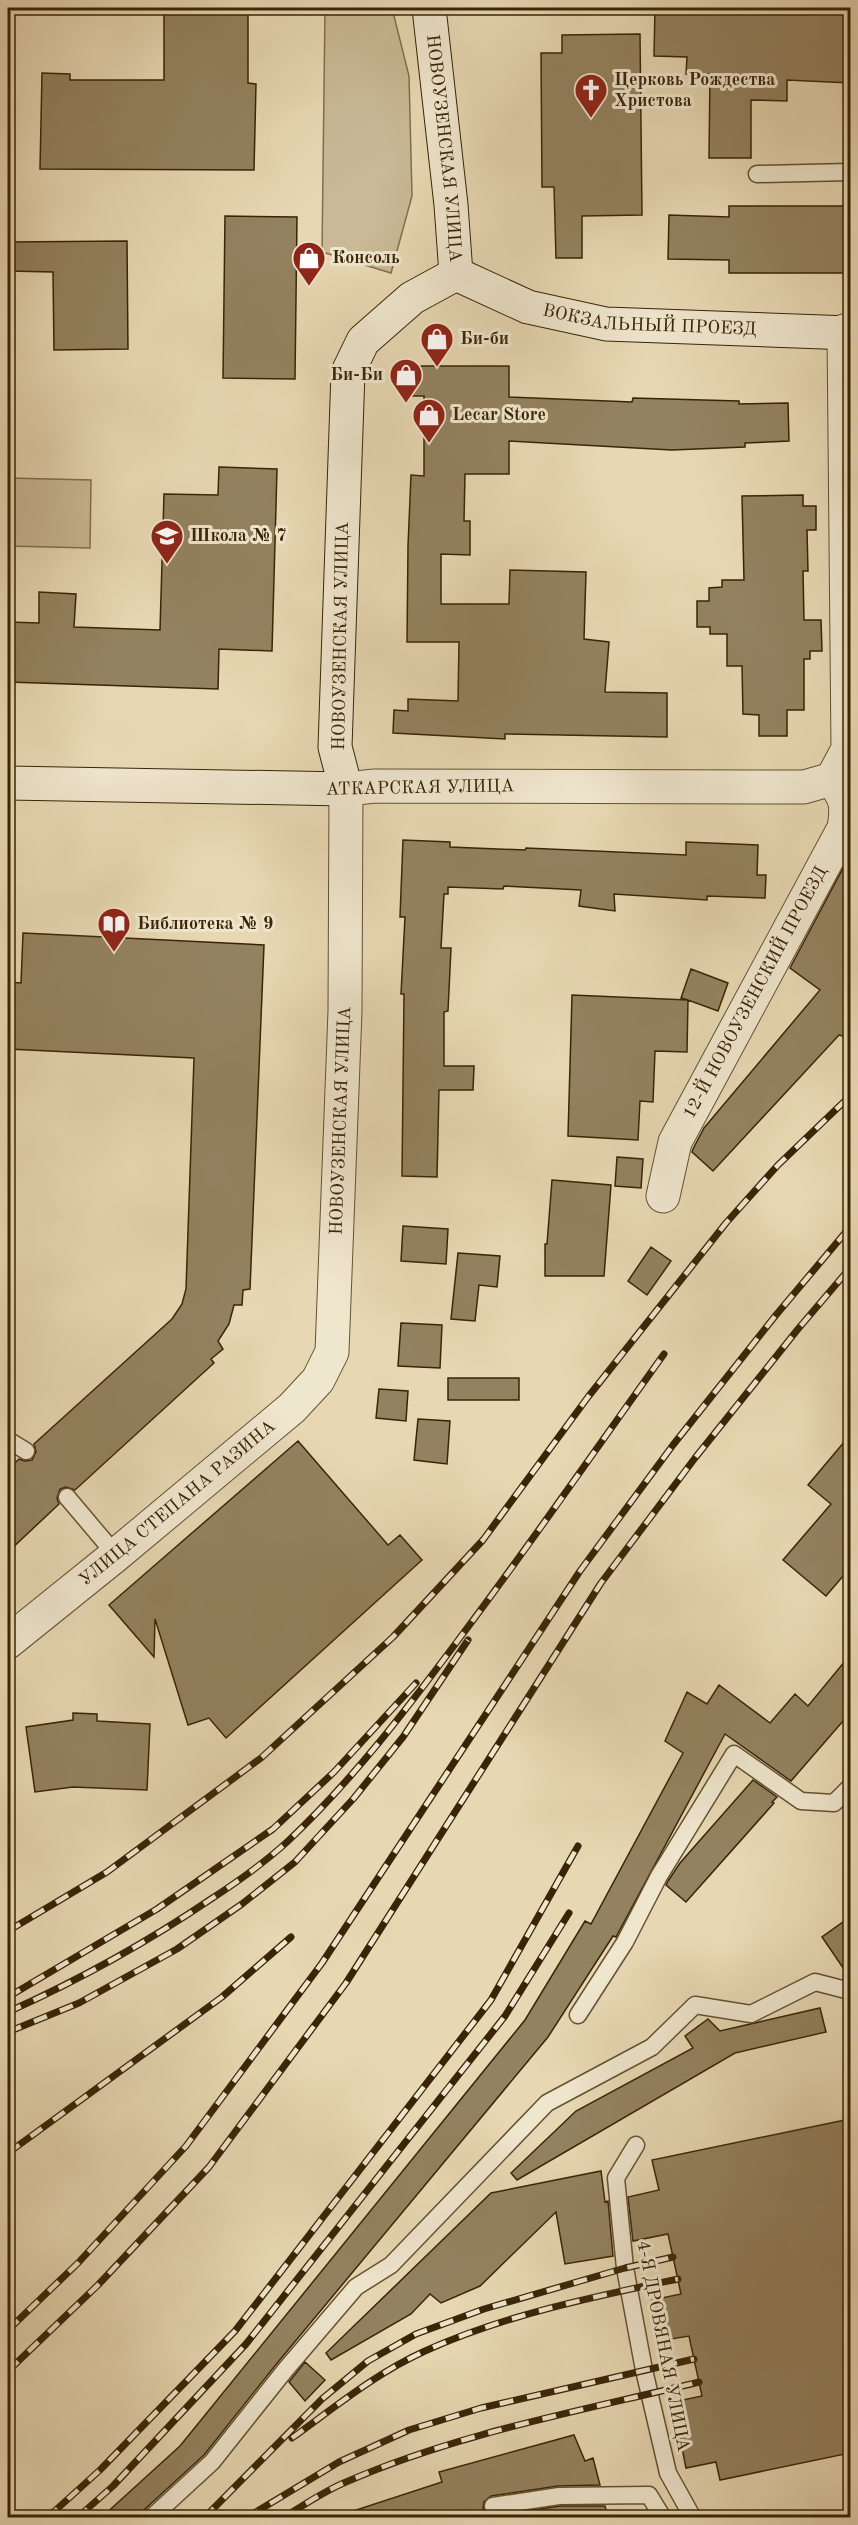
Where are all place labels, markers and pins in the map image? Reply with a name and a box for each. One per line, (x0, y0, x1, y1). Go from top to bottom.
place label: Церковь Рождества Христова (614, 71, 776, 110)
church icon: Церковь Рождества Христова (573, 72, 609, 119)
shop icon: Консоль (291, 240, 327, 287)
place label: Консоль (332, 249, 400, 267)
shop icon: Би-би (419, 321, 455, 368)
place label: Би-би (460, 330, 509, 348)
shop icon: Би-Би (388, 357, 424, 404)
place label: Би-Би (330, 366, 383, 384)
shop icon: Lecar Store (411, 397, 447, 444)
place label: Lecar Store (452, 406, 546, 424)
school or university icon: Школа № 7 (149, 518, 185, 565)
place label: Школа № 7 (190, 527, 287, 545)
library icon: Библиотека № 9 (96, 906, 132, 953)
place label: Библиотека № 9 (137, 915, 274, 933)

